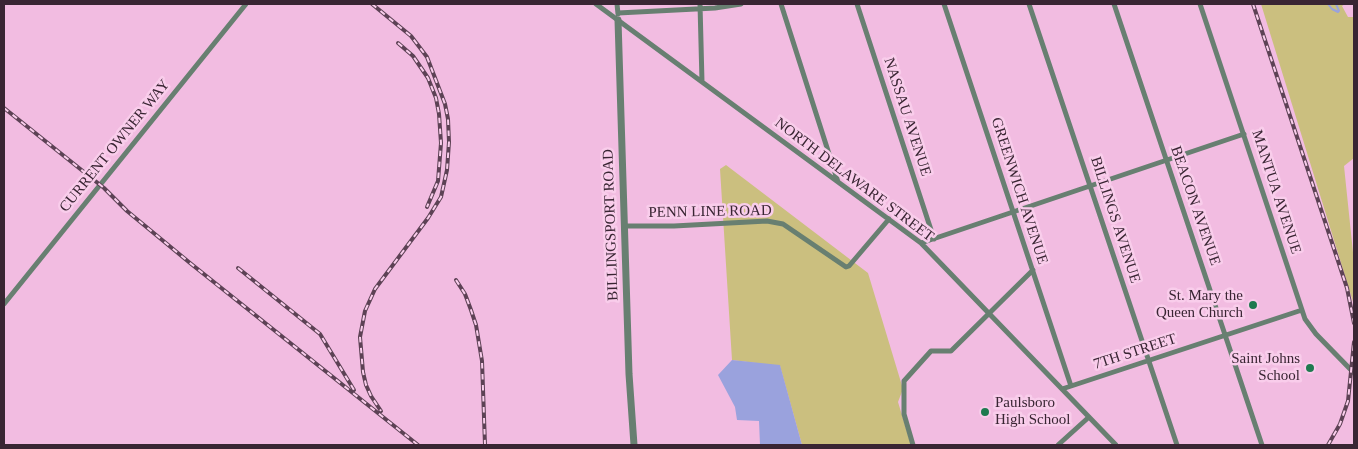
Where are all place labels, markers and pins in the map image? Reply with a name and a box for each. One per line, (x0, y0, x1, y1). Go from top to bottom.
place label: St. Mary the Queen Church (1156, 287, 1243, 322)
marker: St. Mary the Queen Church (1247, 299, 1259, 311)
place label: Saint Johns School (1231, 350, 1300, 385)
marker: Saint Johns School (1304, 362, 1316, 374)
place label: Paulsboro High School (995, 394, 1070, 429)
marker: Paulsboro High School (979, 406, 991, 418)

